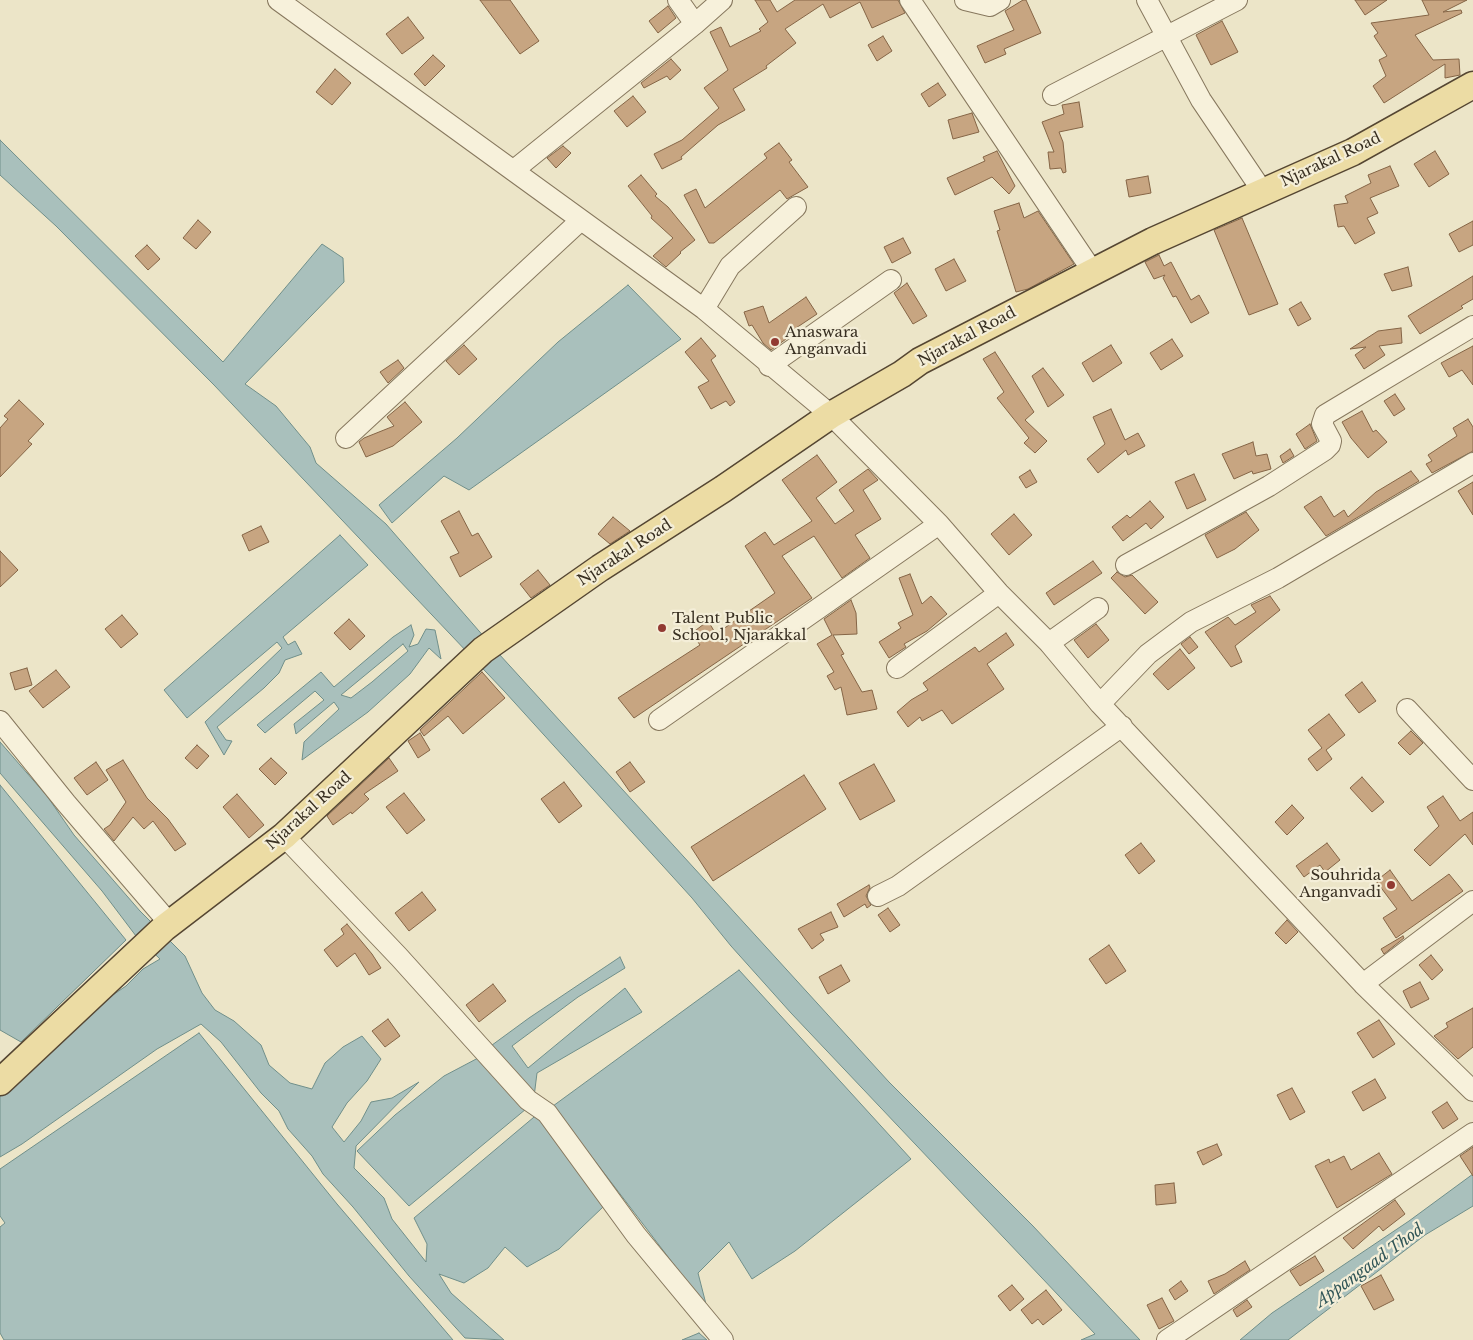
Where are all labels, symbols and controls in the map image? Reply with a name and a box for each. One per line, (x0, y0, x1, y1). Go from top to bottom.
street label: Njarakal Road (1278, 129, 1384, 191)
street label: Njarakal Road (915, 304, 1019, 370)
place label: Anaswara Anganvadi (785, 324, 867, 359)
marker: Anaswara Anganvadi (769, 336, 781, 348)
street label: Njarakal Road (575, 516, 675, 590)
place label: Talent Public School, Njarakkal (672, 610, 806, 645)
marker: Talent Public School, Njarakkal (656, 622, 668, 634)
street label: Njarakal Road (263, 768, 355, 854)
place label: Souhrida Anganvadi (1299, 867, 1381, 902)
marker: Souhrida Anganvadi (1385, 879, 1397, 891)
water label: Appangaad Thod (1312, 1220, 1428, 1312)

